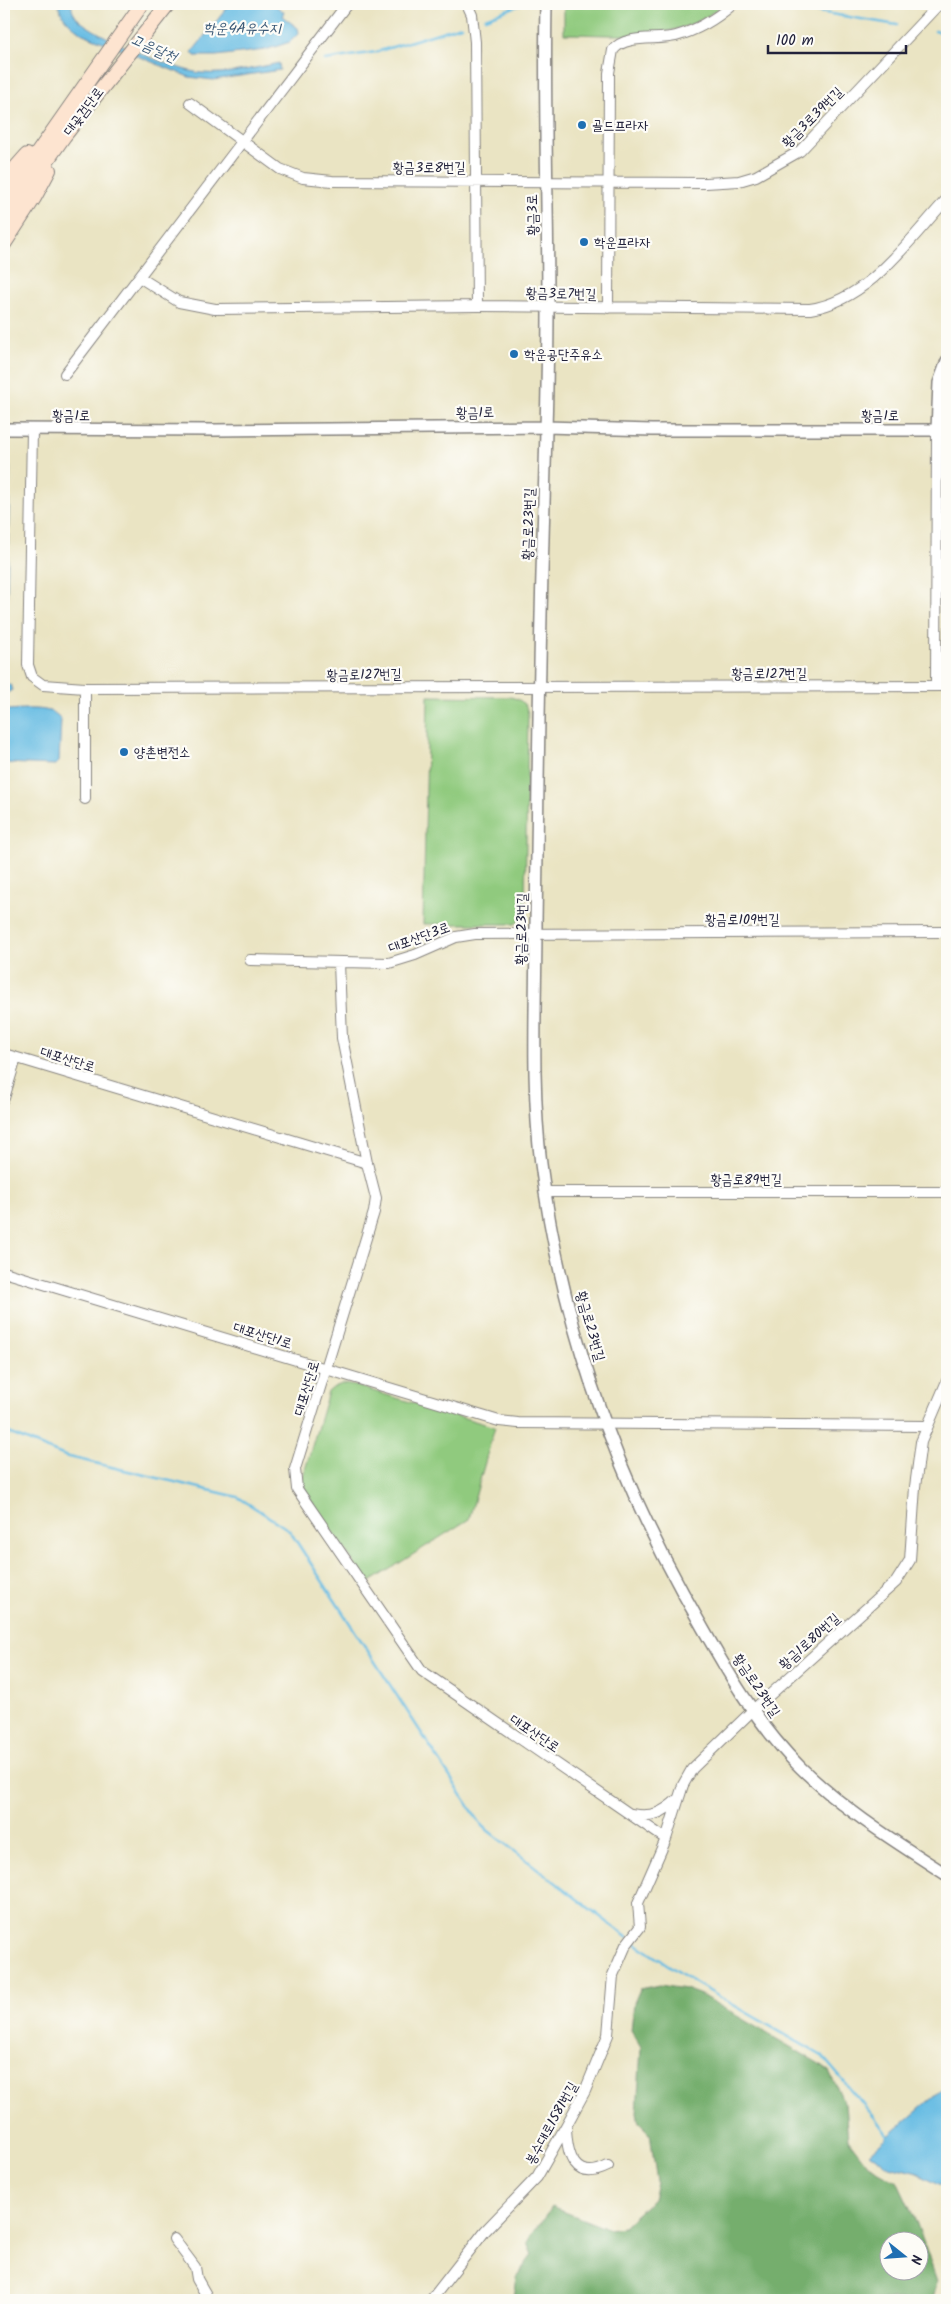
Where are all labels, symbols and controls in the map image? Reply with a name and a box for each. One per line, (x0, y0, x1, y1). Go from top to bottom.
water label: 학운4A유수지 (203, 17, 283, 41)
scale bar (768, 22, 906, 54)
water label: 고음달천 (127, 28, 182, 70)
text: 100 m (776, 29, 814, 53)
street label: 황금3로39번길 (777, 81, 849, 153)
street label: 대곶검단로 (58, 82, 110, 141)
place label: 골드프라자 (592, 115, 649, 137)
marker: 골드프라자 (576, 119, 588, 131)
street label: 황금3로8번길 (393, 157, 466, 179)
street label: 황금3로 (522, 194, 544, 236)
place label: 학운프라자 (594, 232, 651, 254)
marker: 학운프라자 (578, 236, 590, 248)
street label: 황금3로7번길 (525, 282, 597, 306)
place label: 학운공단주유소 (524, 344, 603, 366)
marker: 학운공단주유소 (508, 348, 520, 360)
street label: 황금1로 (456, 402, 494, 424)
street label: 황금1로 (52, 405, 90, 427)
street label: 황금1로 (861, 405, 899, 427)
street label: 황금로23번길 (517, 487, 541, 561)
street label: 황금로127번길 (326, 663, 403, 687)
street label: 황금로127번길 (731, 663, 807, 685)
place label: 양촌변전소 (134, 742, 190, 764)
marker: 양촌변전소 (118, 746, 130, 758)
street label: 황금로23번길 (510, 892, 534, 965)
street label: 황금로109번길 (705, 909, 780, 931)
street label: 대포산단3로 (385, 917, 453, 959)
street label: 대포산단로 (38, 1041, 98, 1079)
street label: 황금로89번길 (710, 1169, 783, 1191)
street label: 황금로23번길 (569, 1288, 611, 1365)
street label: 대포산단1로 (230, 1317, 295, 1355)
street label: 대포산단로 (288, 1358, 326, 1418)
street label: 황금1로80번길 (774, 1608, 846, 1675)
street label: 황금로23번길 (727, 1649, 786, 1722)
street label: 대포산단로 (505, 1709, 564, 1759)
street label: 봉수대로1581번길 (520, 2077, 584, 2169)
north arrow (878, 2232, 928, 2282)
text: N (904, 2252, 927, 2267)

